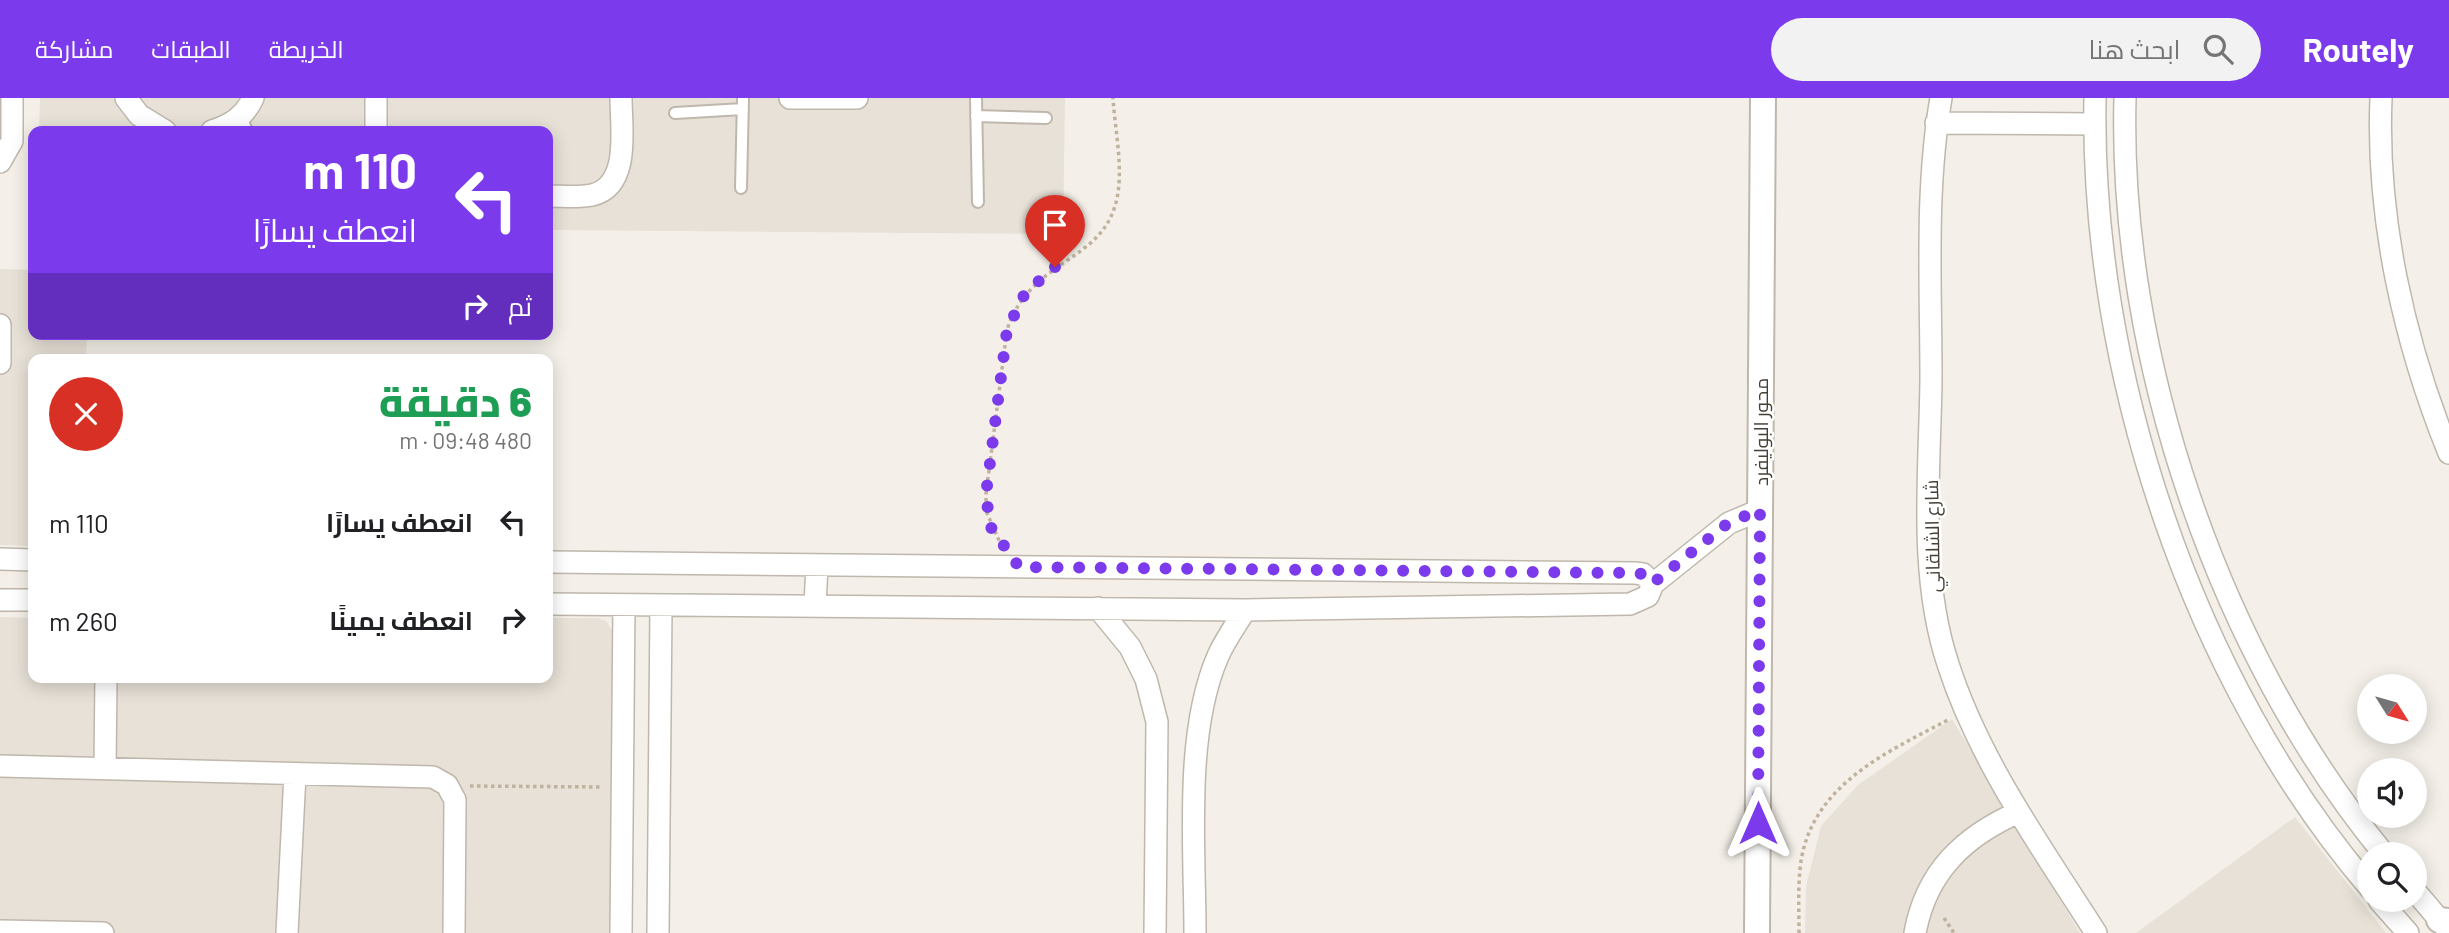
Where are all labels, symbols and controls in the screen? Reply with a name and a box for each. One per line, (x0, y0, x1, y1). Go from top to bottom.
search box (1771, 18, 2261, 81)
text: Routely (2303, 29, 2414, 69)
icon: search (2199, 30, 2237, 68)
text: ابحث هنا (2089, 33, 2181, 64)
text: مشاركة (35, 34, 113, 63)
text: الطبقات (151, 34, 231, 63)
text: الخريطة (269, 34, 344, 63)
text: 110 m (303, 140, 417, 199)
icon: left (441, 154, 532, 245)
pin (1025, 195, 1085, 267)
icon: arrive (1036, 206, 1074, 244)
text: انعطف يسارًا (253, 210, 417, 248)
icon: right (456, 287, 494, 325)
text: ثم (508, 290, 532, 321)
text: 6 دقيقة (379, 375, 532, 425)
button: close (49, 377, 123, 451)
street label: محور البوليفرد (1749, 378, 1773, 486)
text: 480 m · 09:48 (399, 426, 532, 454)
street label: شارع الشلقاني (1919, 479, 1948, 593)
icon: left (494, 503, 532, 541)
text: انعطف يسارًا (326, 506, 473, 537)
text: 110 m (49, 507, 109, 538)
icon: right (494, 601, 532, 639)
text: انعطف يمينًا (329, 604, 473, 635)
text: 260 m (49, 605, 118, 636)
north arrow (2357, 674, 2427, 744)
map controls (2357, 674, 2427, 912)
button: sound (2357, 758, 2427, 828)
position arrow (1721, 786, 1795, 860)
button: search (2357, 842, 2427, 912)

